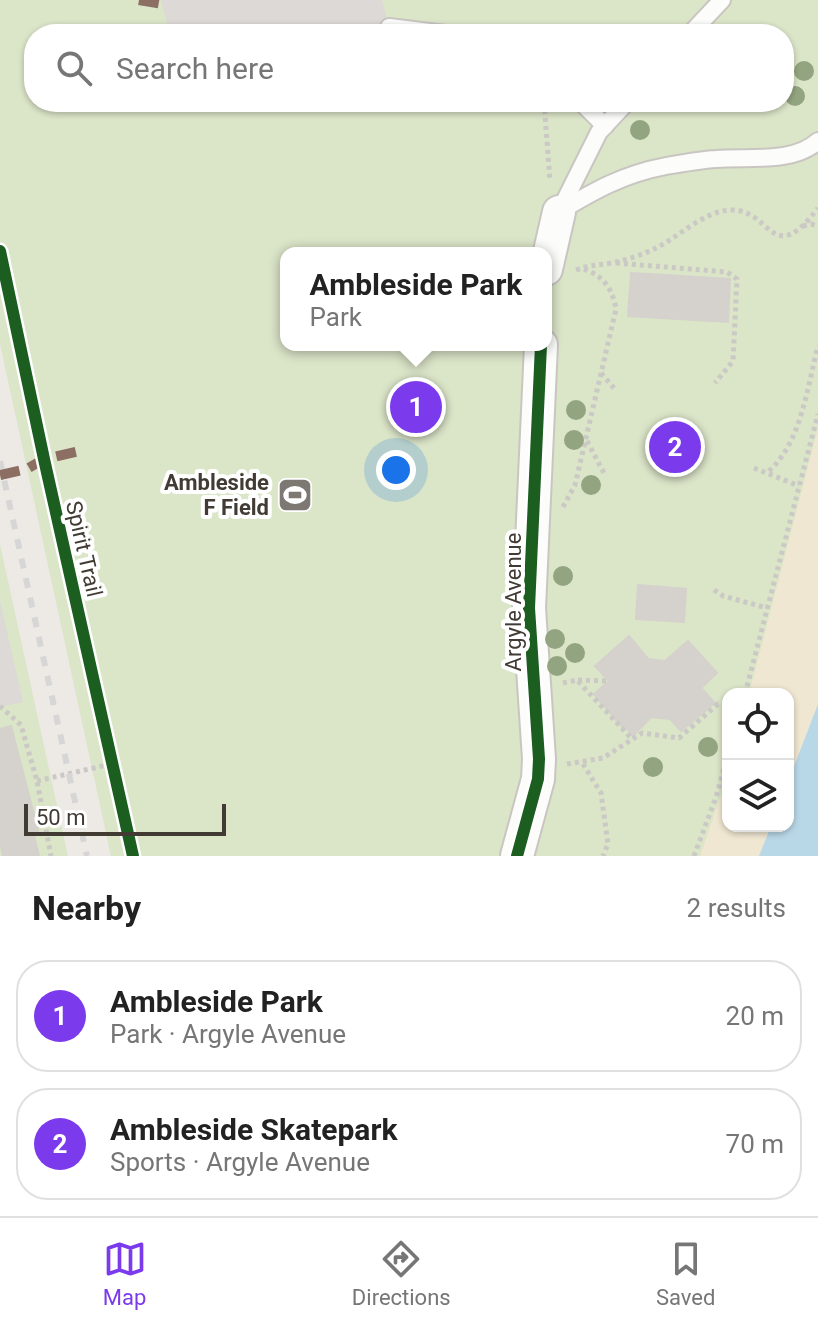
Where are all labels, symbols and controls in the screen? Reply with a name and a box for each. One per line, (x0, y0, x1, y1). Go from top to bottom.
search box (24, 24, 794, 112)
icon: search (52, 46, 96, 90)
text: Search here (116, 51, 274, 86)
popup (280, 247, 552, 351)
text: Ambleside Park (310, 267, 522, 302)
text: Park (310, 302, 362, 332)
pin: 1 (390, 377, 442, 437)
pin: 2 (649, 417, 701, 477)
your location (376, 450, 416, 490)
place label: Ambleside F Field (164, 470, 269, 520)
sports icon: Ambleside F Field (276, 476, 314, 514)
street label: Spirit Trail (61, 499, 107, 599)
street label: Argyle Avenue (501, 533, 526, 671)
map controls (722, 688, 794, 832)
button: locate (722, 688, 794, 760)
button: layers (722, 760, 794, 832)
scale bar (24, 800, 226, 836)
text: 50 m (36, 805, 85, 830)
text: Nearby (32, 888, 141, 928)
text: 2 results (687, 893, 786, 923)
text: Ambleside Park (110, 984, 323, 1019)
text: 1 (53, 1001, 67, 1031)
text: 20 m (726, 1001, 784, 1031)
text: Park · Argyle Avenue (110, 1019, 346, 1049)
text: Ambleside Skatepark (110, 1112, 397, 1147)
text: 2 (53, 1129, 67, 1159)
text: 70 m (726, 1129, 784, 1159)
text: Sports · Argyle Avenue (110, 1147, 370, 1177)
tab: Map (103, 1237, 147, 1310)
tab: Directions (352, 1237, 451, 1310)
tab: Saved (656, 1237, 715, 1310)

